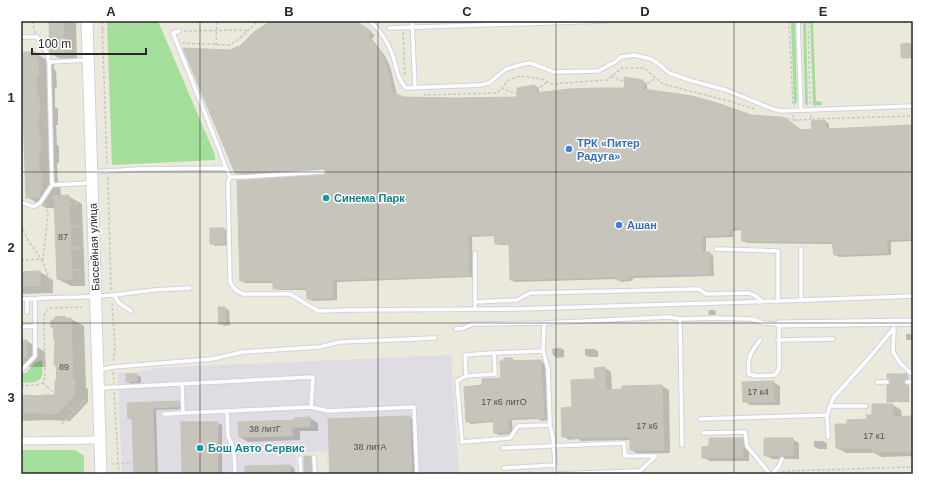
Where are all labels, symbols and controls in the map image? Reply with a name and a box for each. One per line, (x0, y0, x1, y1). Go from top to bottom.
text: A (106, 4, 116, 19)
text: B (284, 4, 294, 19)
text: C (462, 4, 472, 19)
text: D (640, 4, 650, 19)
text: E (819, 4, 828, 19)
scale bar (32, 30, 146, 56)
text: 100 m (38, 37, 71, 51)
text: 1 (7, 90, 15, 105)
place label: ТРК «Питер Радуга» (577, 137, 640, 162)
marker: ТРК «Питер Радуга» (564, 144, 574, 154)
place label: Синема Парк (334, 192, 405, 204)
marker: Синема Парк (321, 193, 331, 203)
street label: Бассейная улица (86, 202, 102, 291)
place label: Ашан (627, 219, 657, 231)
marker: Ашан (614, 220, 624, 230)
house number: 87 (58, 232, 68, 242)
text: 2 (7, 240, 15, 255)
house number: 89 (59, 362, 69, 372)
house number: 17 к4 (747, 387, 769, 397)
text: 3 (7, 390, 15, 405)
house number: 17 к6 литО (481, 397, 527, 407)
house number: 17 к6 (636, 421, 658, 431)
house number: 38 литГ (249, 424, 281, 434)
house number: 17 к1 (863, 431, 885, 441)
place label: Бош Авто Сервис (208, 442, 305, 454)
house number: 38 литА (354, 442, 386, 452)
marker: Бош Авто Сервис (195, 443, 205, 453)

